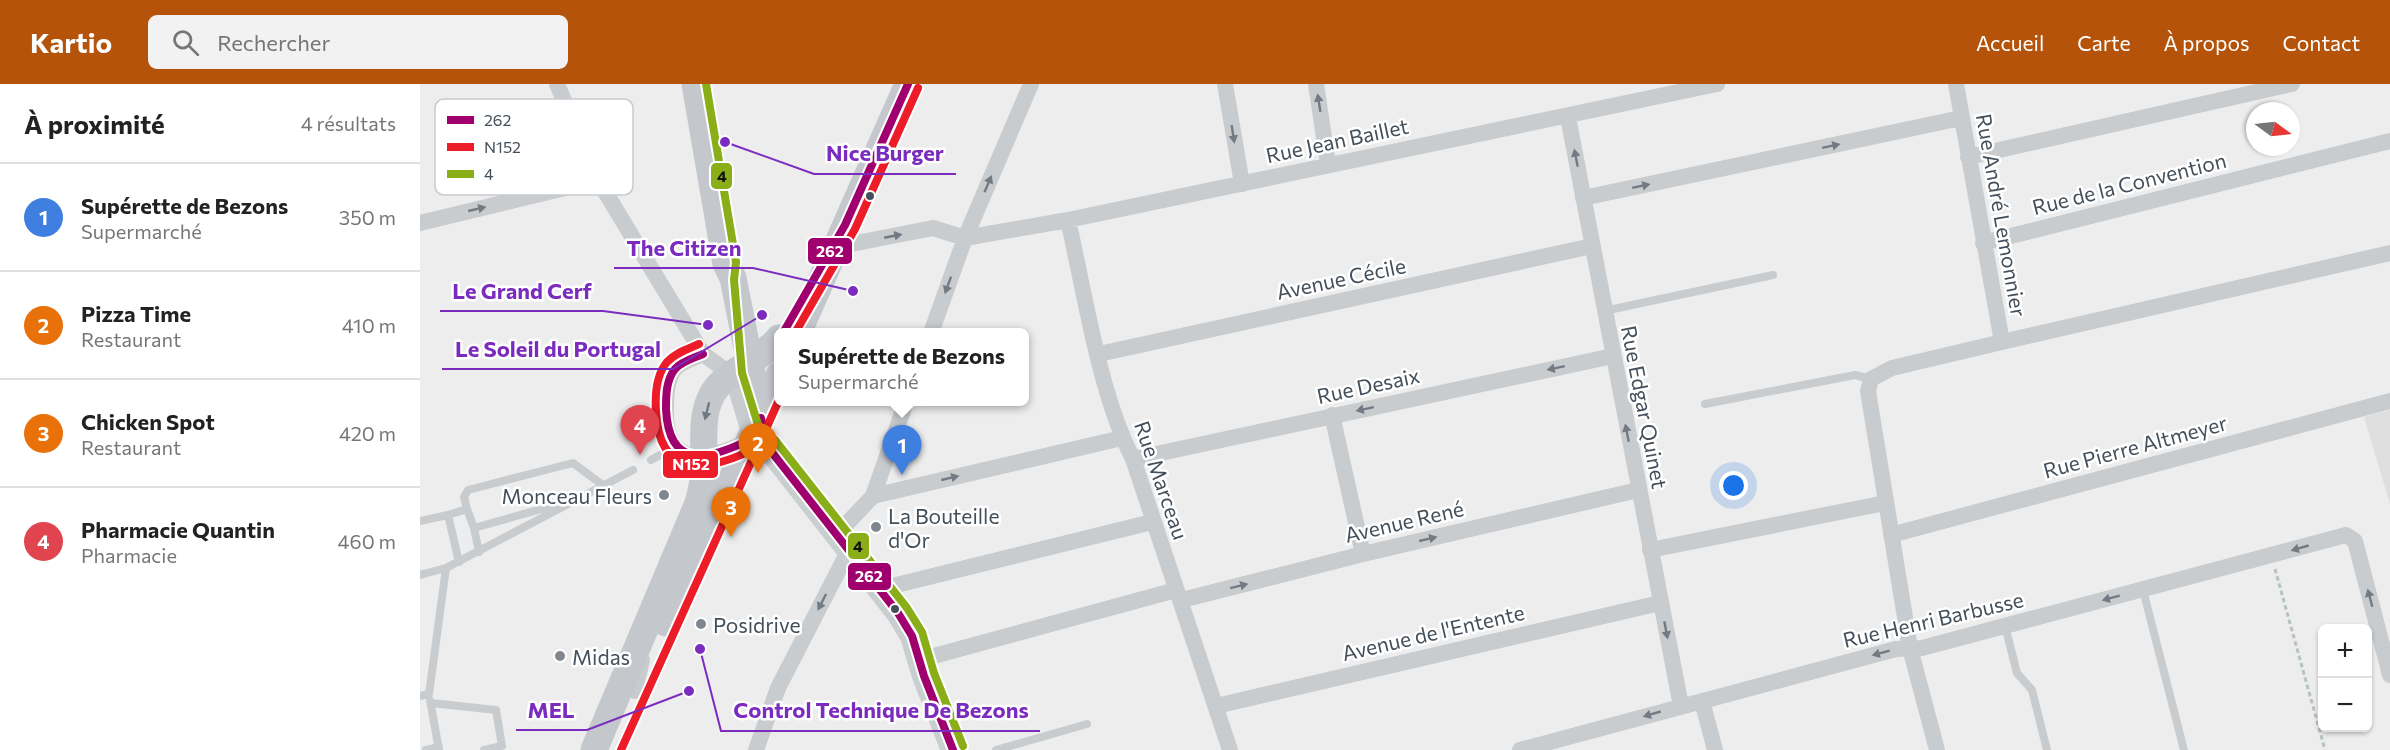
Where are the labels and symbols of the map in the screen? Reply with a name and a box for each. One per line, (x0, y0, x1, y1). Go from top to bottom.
one-way arrow (1314, 94, 1323, 113)
legend (435, 99, 633, 195)
north arrow (2246, 102, 2300, 156)
text: 262 (484, 110, 511, 129)
street label: Rue André Lemonnier (1972, 112, 2032, 318)
street label: Rue Jean Baillet (1263, 113, 1411, 167)
one-way arrow (1229, 125, 1238, 144)
callout: Nice Burger (814, 134, 956, 174)
text: N152 (484, 137, 521, 156)
text: Nice Burger (826, 139, 944, 166)
one-way arrow (1822, 140, 1841, 150)
street label: Rue de la Convention (2029, 147, 2229, 219)
one-way arrow (1571, 149, 1580, 168)
line badge: 4 (710, 162, 733, 190)
text: 4 (484, 164, 494, 183)
text: 4 (717, 166, 727, 185)
one-way arrow (984, 175, 993, 193)
one-way arrow (1631, 180, 1650, 190)
unlabelled marker (864, 190, 876, 202)
one-way arrow (468, 204, 487, 213)
callout: The Citizen (614, 228, 753, 268)
one-way arrow (884, 230, 903, 240)
text: The Citizen (627, 234, 741, 261)
line badge: 262 (807, 237, 853, 265)
text: 262 (816, 241, 844, 260)
street label: Avenue Cécile (1274, 252, 1408, 304)
callout: Le Grand Cerf (440, 271, 603, 311)
one-way arrow (943, 276, 953, 294)
text: Le Grand Cerf (452, 277, 593, 304)
street label: Rue Edgar Quinet (1617, 323, 1673, 491)
callout: Le Soleil du Portugal (442, 329, 673, 369)
text: Le Soleil du Portugal (455, 335, 661, 362)
street label: Rue Desaix (1314, 362, 1422, 408)
one-way arrow (1546, 364, 1565, 373)
one-way arrow (702, 402, 712, 420)
one-way arrow (1356, 404, 1374, 414)
pin: 4 (620, 406, 660, 455)
street label: Rue Pierre Altmeyer (2040, 409, 2230, 483)
street label: Rue Marceau (1130, 417, 1194, 543)
one-way arrow (1622, 423, 1631, 442)
pin: 2 (738, 424, 778, 473)
pin: 1 (882, 426, 922, 475)
line badge: N152 (662, 450, 719, 479)
text: N152 (672, 454, 710, 473)
your location (1719, 471, 1748, 500)
one-way arrow (941, 472, 959, 482)
place label: Monceau Fleurs (501, 483, 652, 508)
marker: Monceau Fleurs (657, 488, 671, 502)
pin: 3 (712, 488, 750, 537)
street label: Avenue René (1342, 495, 1466, 547)
place label: La Bouteille d'Or (888, 503, 1000, 552)
marker: La Bouteille d'Or (869, 520, 883, 534)
line badge: 4 (847, 532, 870, 560)
one-way arrow (1419, 533, 1437, 543)
text: 4 (853, 536, 863, 555)
one-way arrow (2291, 544, 2309, 553)
line badge: 262 (847, 562, 892, 591)
text: 262 (855, 566, 883, 585)
one-way arrow (1229, 580, 1248, 590)
street label: Rue Henri Barbusse (1840, 586, 2026, 652)
one-way arrow (2364, 589, 2374, 607)
one-way arrow (817, 594, 827, 611)
one-way arrow (2102, 594, 2120, 604)
street label: Avenue de l'Entente (1339, 599, 1527, 665)
unlabelled marker (889, 603, 901, 615)
place label: Posidrive (713, 612, 801, 637)
marker: Posidrive (694, 617, 708, 631)
one-way arrow (1662, 621, 1671, 640)
place label: Midas (572, 644, 630, 669)
marker: Midas (553, 649, 567, 663)
one-way arrow (1872, 649, 1890, 659)
callout: MEL (516, 690, 587, 730)
callout: Control Technique De Bezons (721, 691, 1040, 731)
text: MEL (527, 696, 575, 723)
text: Control Technique De Bezons (733, 696, 1029, 723)
one-way arrow (1643, 710, 1661, 719)

